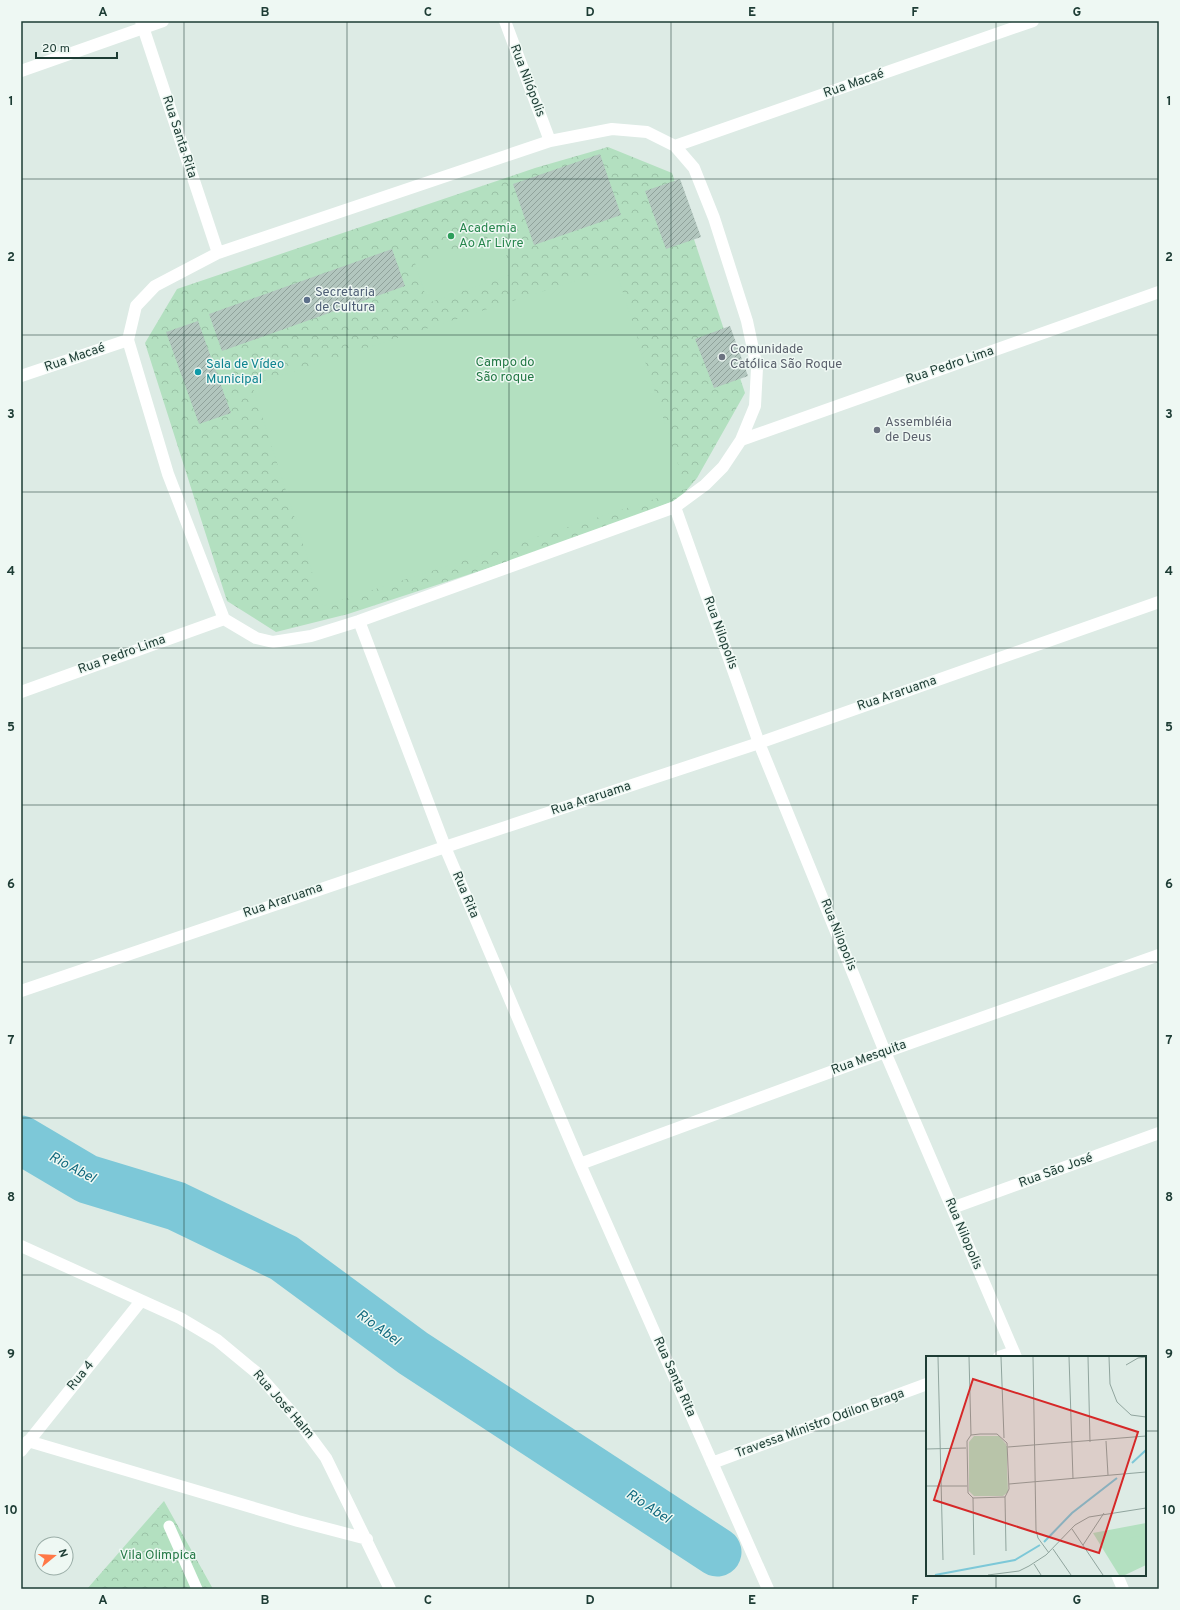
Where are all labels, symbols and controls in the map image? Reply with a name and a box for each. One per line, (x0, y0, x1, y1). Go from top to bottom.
text: A (98, 5, 108, 21)
text: B (261, 5, 270, 21)
text: C (424, 5, 432, 21)
text: D (585, 5, 595, 21)
text: E (748, 5, 756, 21)
text: F (911, 5, 919, 21)
text: G (1073, 5, 1082, 21)
scale bar (36, 34, 117, 60)
text: 20 m (42, 41, 70, 57)
street label: Rua Nilópolis (506, 42, 548, 120)
street label: Rua Macaé (821, 66, 887, 102)
text: 1 (8, 94, 14, 110)
street label: Rua Santa Rita (158, 94, 200, 180)
text: 1 (1166, 94, 1172, 110)
place label: Academia Ao Ar Livre (459, 221, 524, 252)
marker: Academia Ao Ar Livre (446, 231, 456, 241)
text: 2 (7, 250, 15, 266)
text: 2 (1165, 250, 1173, 266)
place label: Secretaria de Cultura (315, 285, 375, 316)
marker: Secretaria de Cultura (302, 295, 312, 305)
street label: Rua Macaé (42, 340, 108, 376)
place label: Comunidade Católica São Roque (730, 342, 842, 373)
street label: Rua Pedro Lima (904, 343, 996, 389)
marker: Comunidade Católica São Roque (717, 352, 727, 362)
park label: Campo do São roque (475, 355, 535, 386)
place label: Sala de Vídeo Municipal (206, 357, 284, 388)
marker: Sala de Vídeo Municipal (193, 367, 203, 377)
text: 3 (7, 407, 15, 423)
text: 3 (1165, 407, 1173, 423)
place label: Assembléia de Deus (885, 415, 952, 446)
marker: Assembléia de Deus (872, 425, 882, 435)
text: 4 (7, 564, 15, 580)
text: 4 (1165, 564, 1173, 580)
street label: Rua Nilopolis (699, 594, 741, 672)
street label: Rua Pedro Lima (76, 632, 168, 678)
street label: Rua Araruama (855, 673, 939, 715)
text: 5 (7, 720, 15, 736)
text: 5 (1165, 720, 1173, 736)
street label: Rua Araruama (549, 779, 633, 819)
street label: Rua Rita (448, 869, 482, 921)
text: 6 (7, 877, 15, 893)
text: 6 (1165, 877, 1173, 893)
street label: Rua Araruama (241, 880, 325, 922)
street label: Rua Nilopolis (816, 897, 860, 973)
text: 7 (8, 1033, 15, 1049)
text: 7 (1166, 1033, 1173, 1049)
street label: Rua Mesquita (829, 1037, 909, 1079)
water label: Rio Abel (46, 1149, 99, 1188)
street label: Rua São José (1017, 1150, 1095, 1192)
text: 8 (7, 1190, 15, 1206)
text: 8 (1165, 1190, 1173, 1206)
street label: Rua Nilopolis (941, 1196, 985, 1272)
water label: Rio Abel (353, 1306, 404, 1350)
street label: Rua Santa Rita (649, 1334, 699, 1420)
text: 9 (7, 1347, 15, 1363)
text: 9 (1165, 1347, 1173, 1363)
inset map (926, 1356, 1146, 1576)
street label: Rua 4 (64, 1358, 98, 1394)
street label: Rua José Halm (249, 1367, 317, 1443)
street label: Travessa Ministro Odilon Braga (733, 1386, 907, 1462)
water label: Rio Abel (622, 1486, 675, 1529)
text: 10 (4, 1503, 18, 1519)
text: 10 (1162, 1503, 1176, 1519)
north arrow (34, 1536, 74, 1576)
text: N (55, 1547, 70, 1559)
park label: Vila Olimpica (120, 1548, 196, 1564)
text: A (98, 1593, 108, 1609)
text: B (261, 1593, 270, 1609)
text: C (424, 1593, 432, 1609)
text: D (585, 1593, 595, 1609)
text: E (748, 1593, 756, 1609)
text: F (911, 1593, 919, 1609)
text: G (1073, 1593, 1082, 1609)

